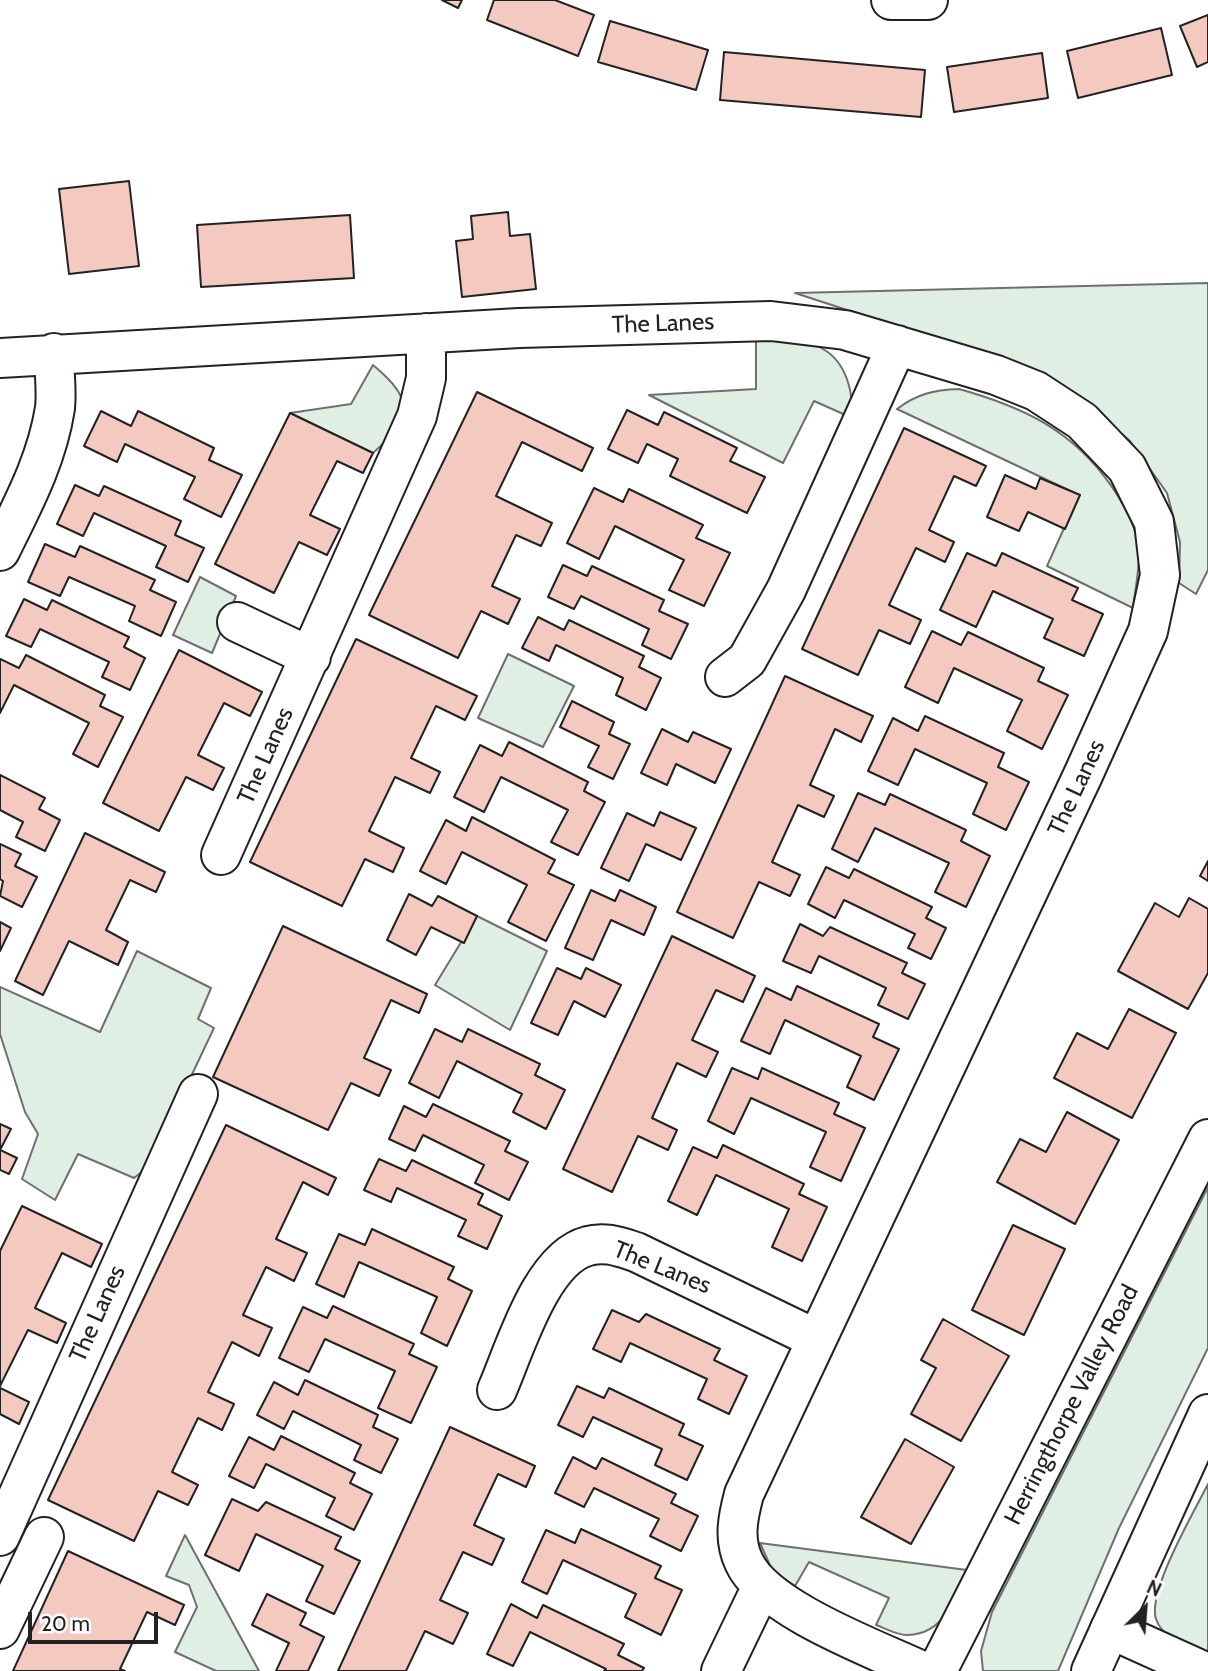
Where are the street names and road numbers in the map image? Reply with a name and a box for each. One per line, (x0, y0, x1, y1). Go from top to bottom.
street label: The Lanes (611, 308, 715, 340)
street label: The Lanes (232, 703, 300, 809)
street label: The Lanes (1042, 735, 1112, 841)
street label: The Lanes (609, 1235, 715, 1301)
street label: The Lanes (64, 1261, 132, 1367)
street label: Herringthorpe Valley Road (999, 1280, 1145, 1530)

